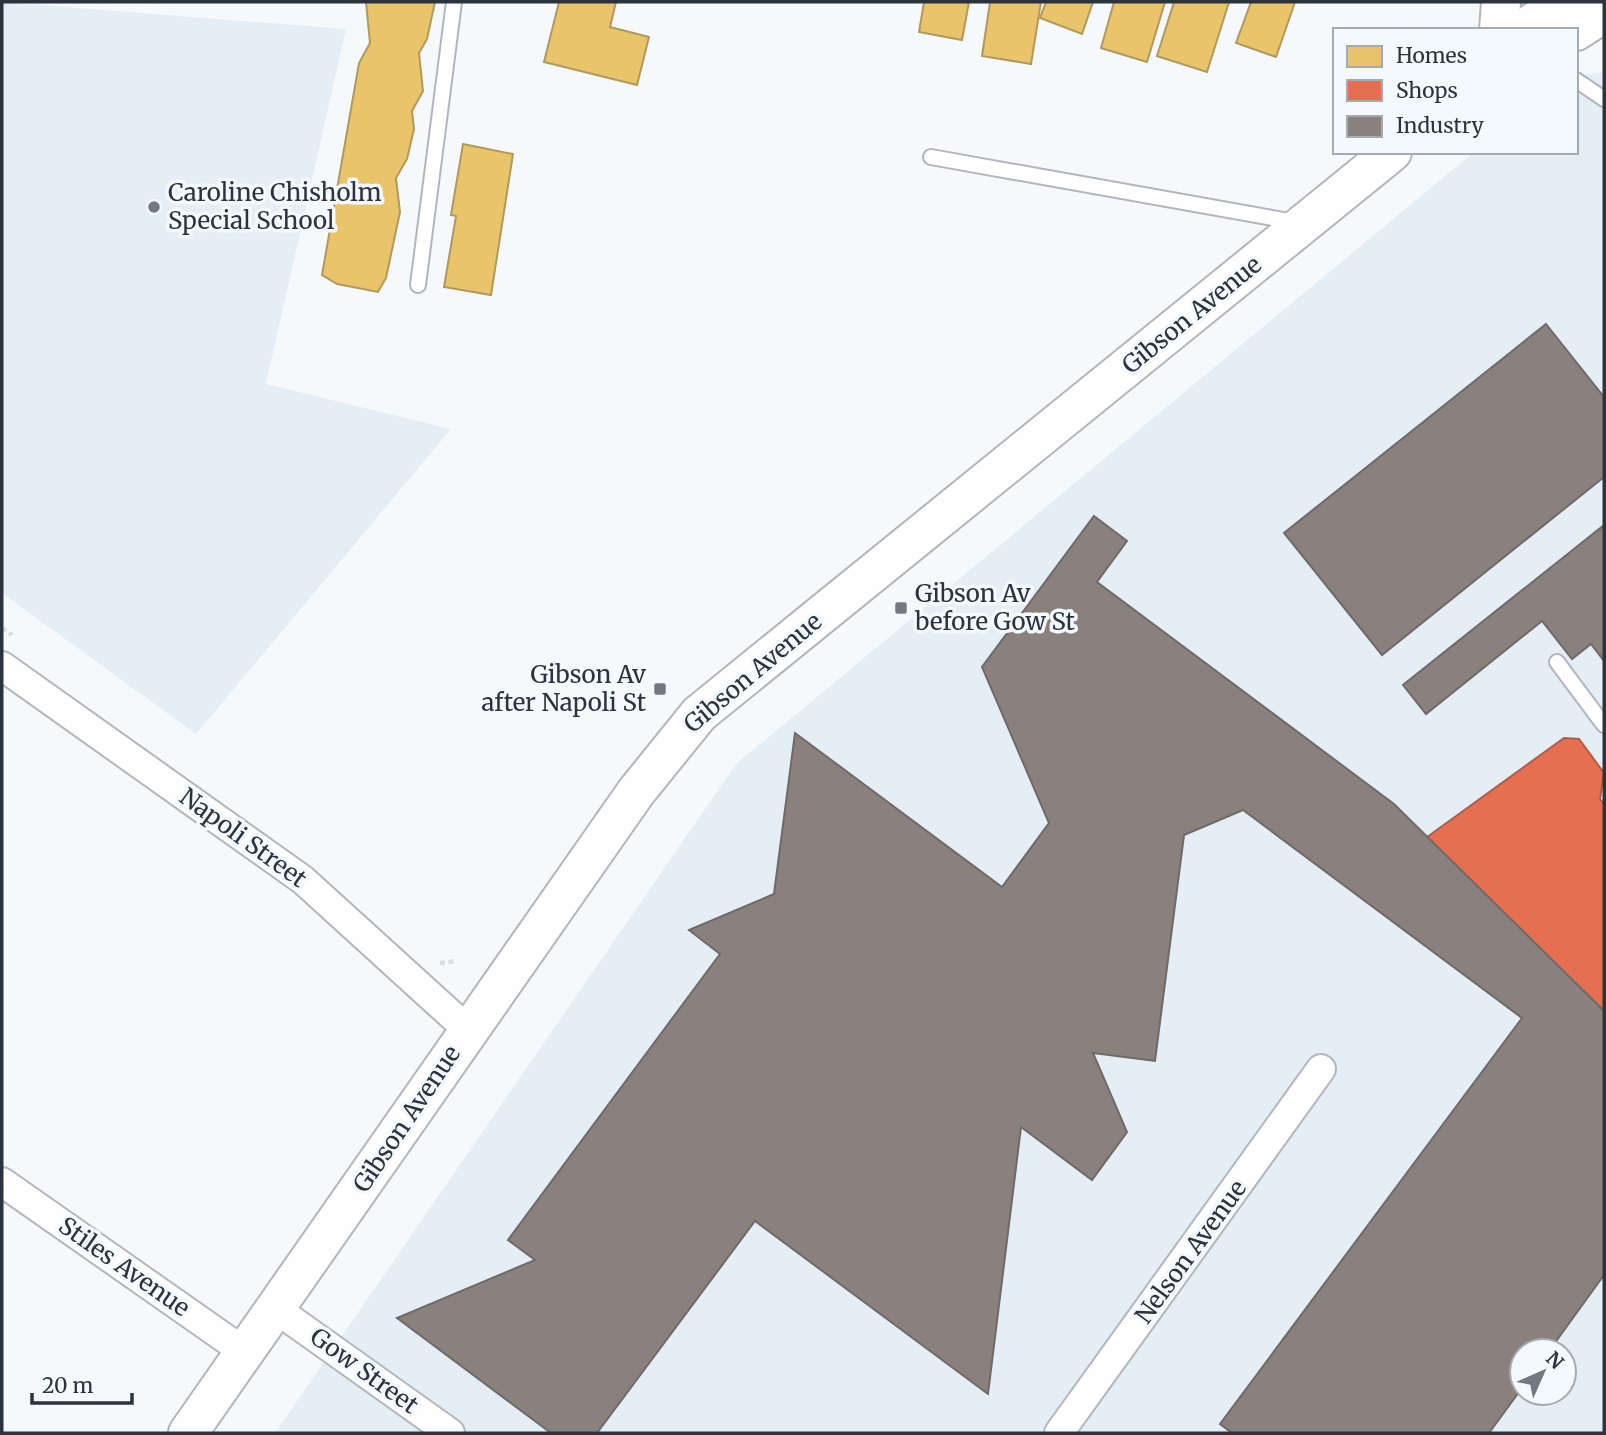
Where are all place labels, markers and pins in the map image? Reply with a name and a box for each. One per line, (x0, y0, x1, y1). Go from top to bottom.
place label: Caroline Chisholm Special School (168, 177, 382, 236)
marker: Caroline Chisholm Special School (146, 199, 162, 215)
place label: Gibson Av before Gow St (914, 578, 1076, 637)
marker: Gibson Av before Gow St (893, 600, 909, 616)
place label: Gibson Av after Napoli St (482, 659, 647, 718)
marker: Gibson Av after Napoli St (652, 681, 668, 697)

